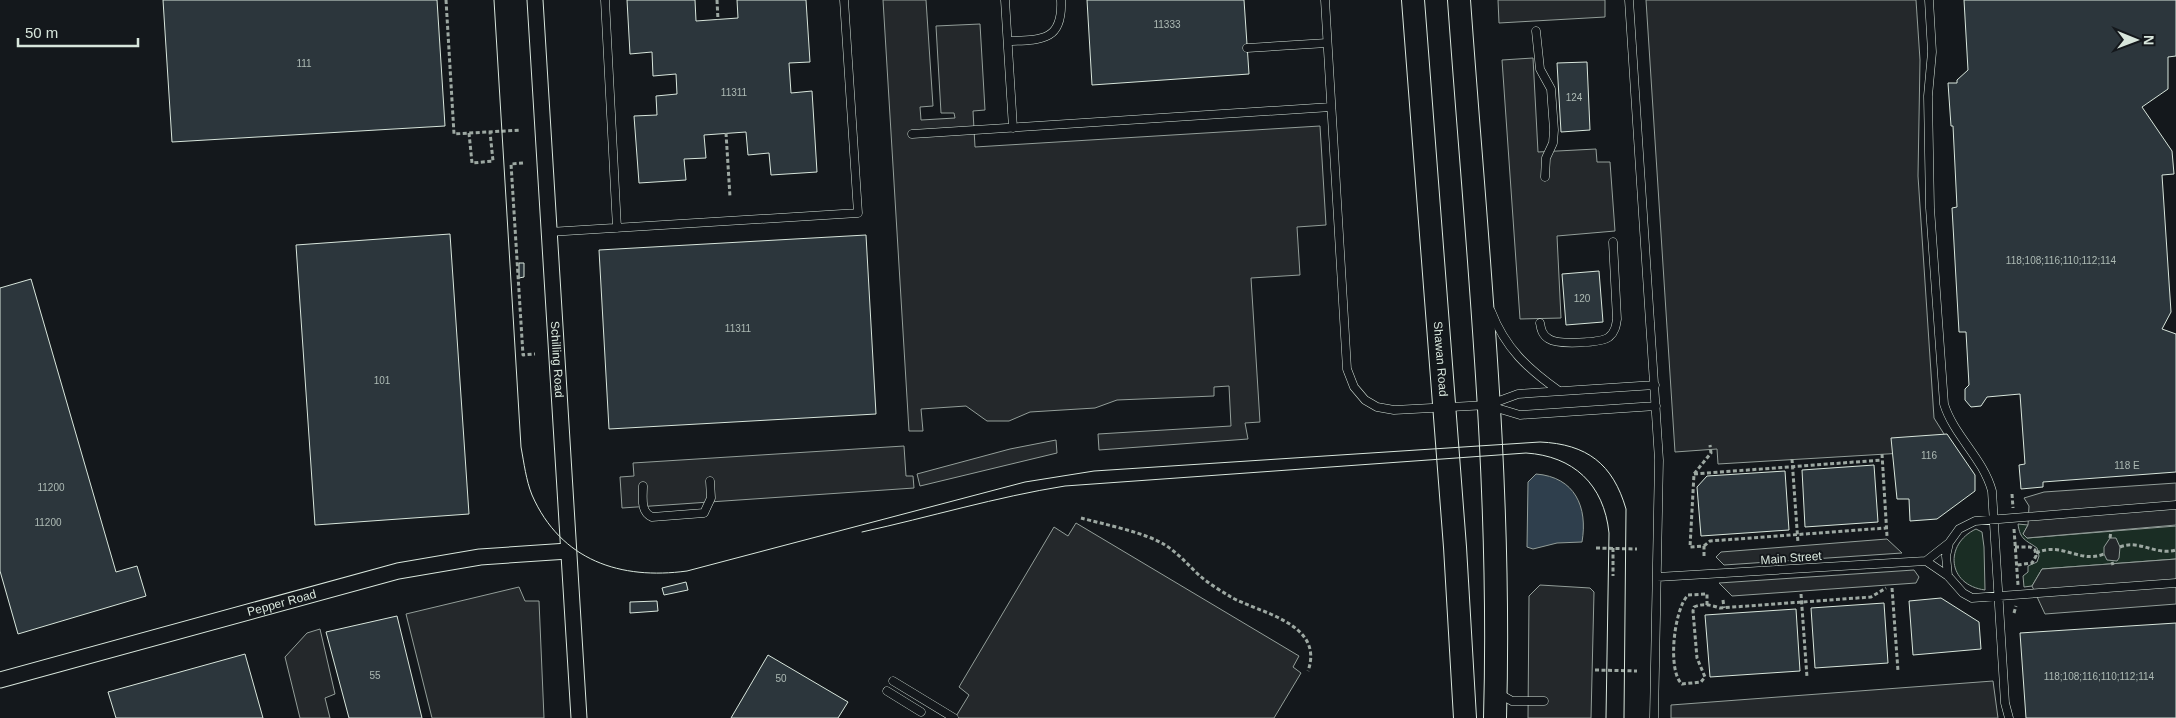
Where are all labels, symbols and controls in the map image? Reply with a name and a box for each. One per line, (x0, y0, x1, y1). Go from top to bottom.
scale bar (18, 15, 138, 47)
north arrow (2111, 15, 2161, 65)
house number: 11333 (1153, 19, 1181, 30)
text: 50 m (25, 24, 58, 41)
text: N (2141, 35, 2157, 45)
house number: 111 (296, 58, 312, 69)
house number: 11311 (721, 87, 748, 98)
house number: 124 (1566, 92, 1583, 103)
house number: 118;108;116;110;112;114 (2006, 255, 2117, 266)
house number: 120 (1574, 293, 1591, 304)
street label: Schilling Road (548, 321, 566, 398)
street label: Shawan Road (1431, 321, 1450, 397)
house number: 11311 (725, 323, 752, 334)
house number: 101 (374, 375, 391, 386)
house number: 116 (1921, 450, 1937, 461)
house number: 118 E (2114, 460, 2140, 471)
house number: 11200 (37, 482, 65, 493)
house number: 11200 (34, 517, 62, 528)
street label: Main Street (1760, 549, 1823, 567)
street label: Pepper Road (246, 587, 318, 619)
house number: 55 (369, 670, 381, 681)
house number: 118;108;116;110;112;114 (2044, 671, 2155, 682)
house number: 50 (775, 673, 787, 684)

